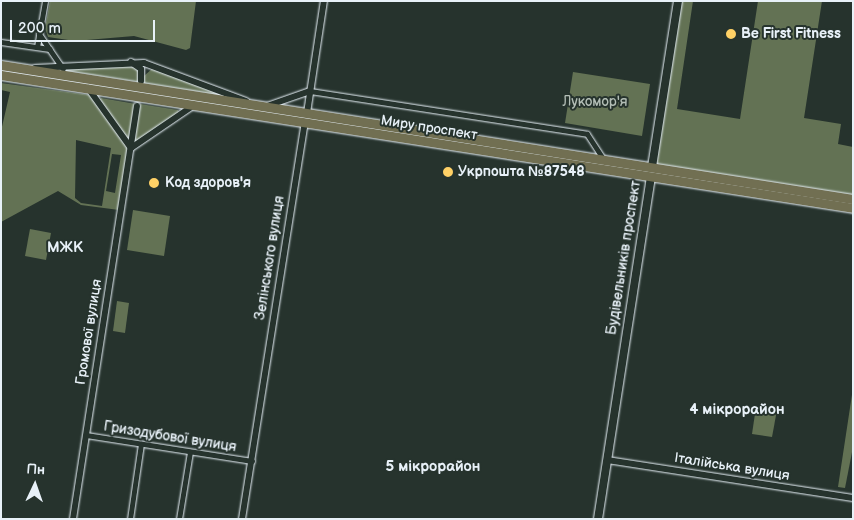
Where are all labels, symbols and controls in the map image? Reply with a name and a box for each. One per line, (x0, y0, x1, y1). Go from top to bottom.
scale bar (12, 10, 158, 42)
text: 200 m (18, 19, 61, 38)
place label: Be First Fitness (741, 26, 841, 42)
marker: Be First Fitness (725, 28, 737, 40)
park label: Лукомор'я (562, 94, 628, 110)
street label: Миру проспект (379, 112, 479, 144)
place label: Укрпошта №87548 (458, 164, 585, 180)
marker: Укрпошта №87548 (442, 166, 454, 178)
place label: Код здоров'я (165, 175, 251, 191)
marker: Код здоров'я (147, 176, 161, 190)
street label: Будівельників проспект (604, 180, 644, 336)
street label: Зелінського вулиця (252, 195, 288, 321)
district label: МЖК (47, 239, 83, 257)
street label: Громової вулиця (72, 278, 106, 386)
district label: 4 мікрорайон (689, 401, 785, 419)
street label: Гризодубової вулиця (102, 418, 238, 456)
street label: Італійська вулиця (673, 450, 791, 484)
district label: 5 мікрорайон (386, 458, 480, 476)
north arrow (10, 460, 60, 510)
text: Пн (26, 461, 46, 478)

